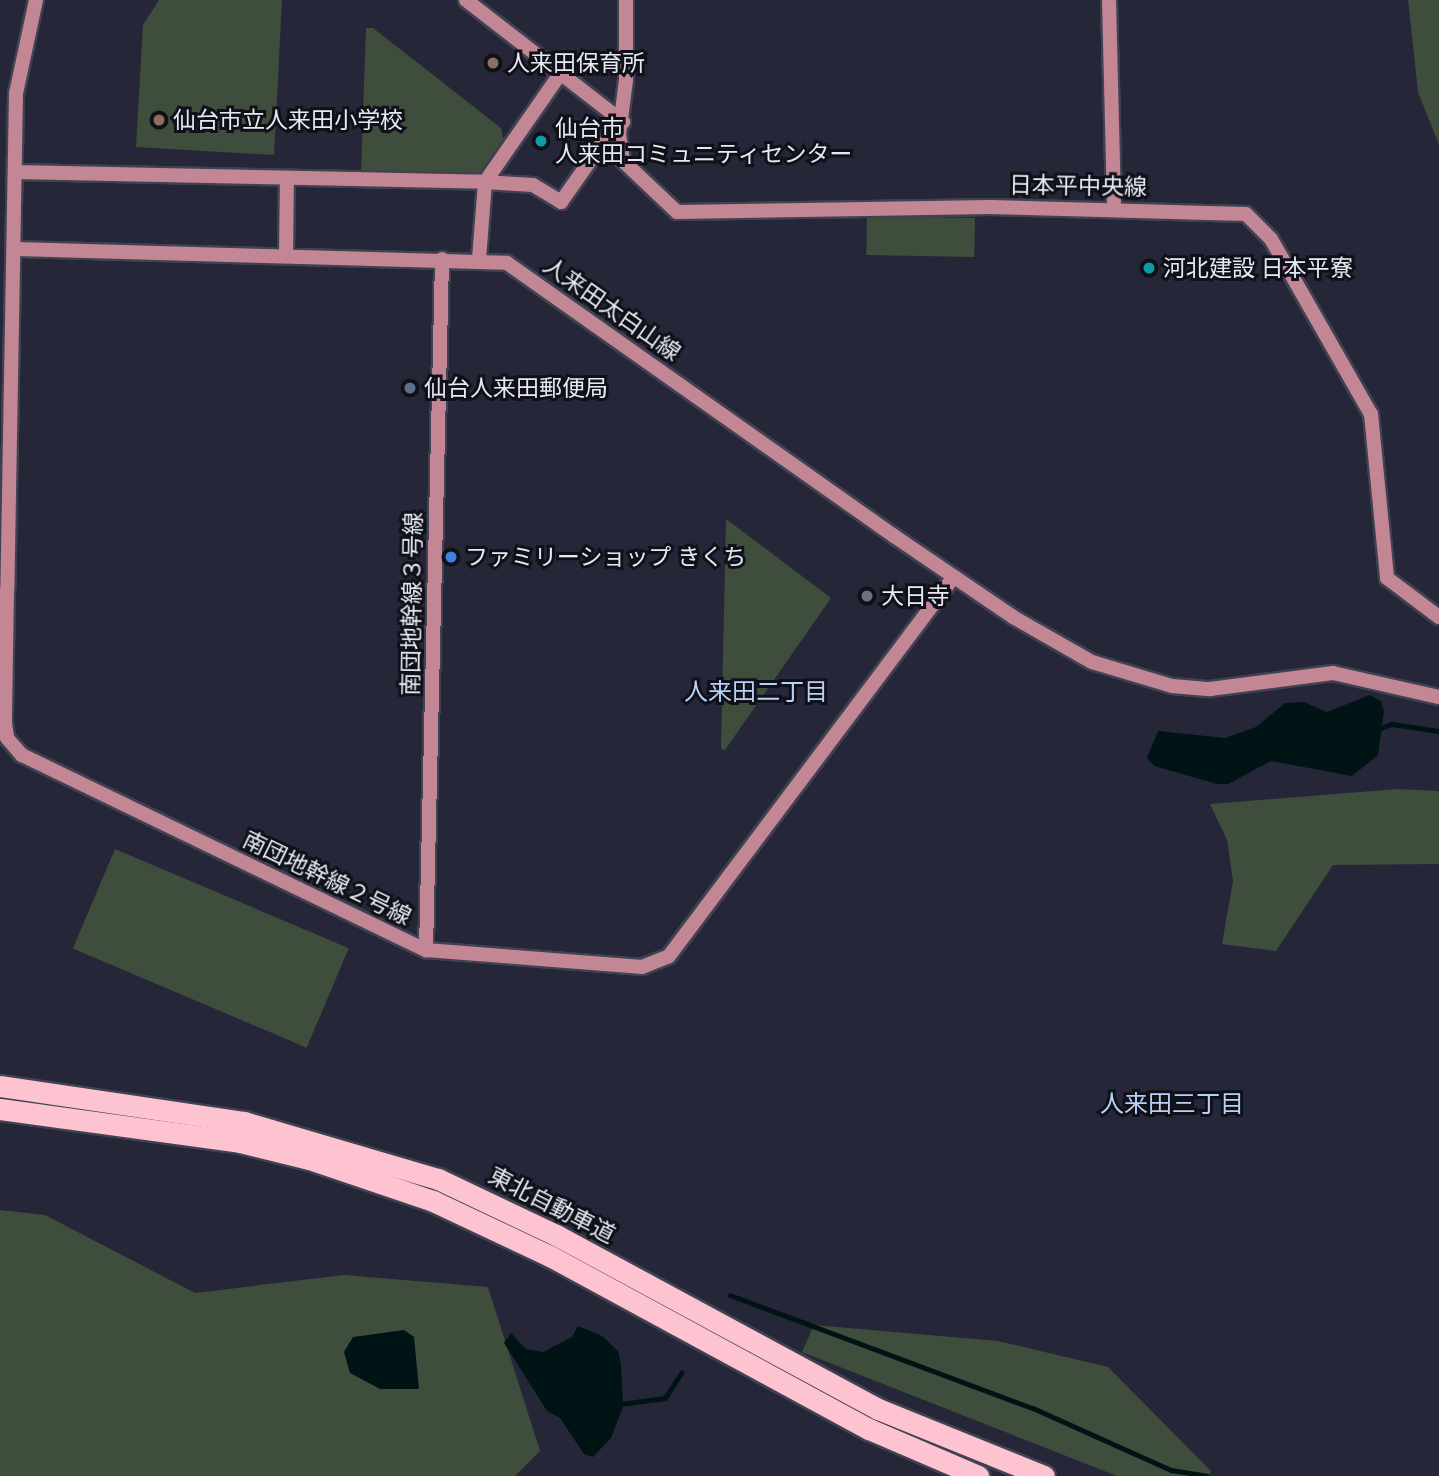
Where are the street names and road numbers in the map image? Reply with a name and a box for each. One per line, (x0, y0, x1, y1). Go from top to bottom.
street label: 日本平中央線 (1009, 171, 1147, 201)
street label: 人来田太白山線 (538, 252, 686, 366)
street label: 南団地幹線３号線 (397, 512, 427, 696)
street label: 南団地幹線２号線 (238, 825, 416, 931)
street label: 東北自動車道 (484, 1161, 620, 1249)

